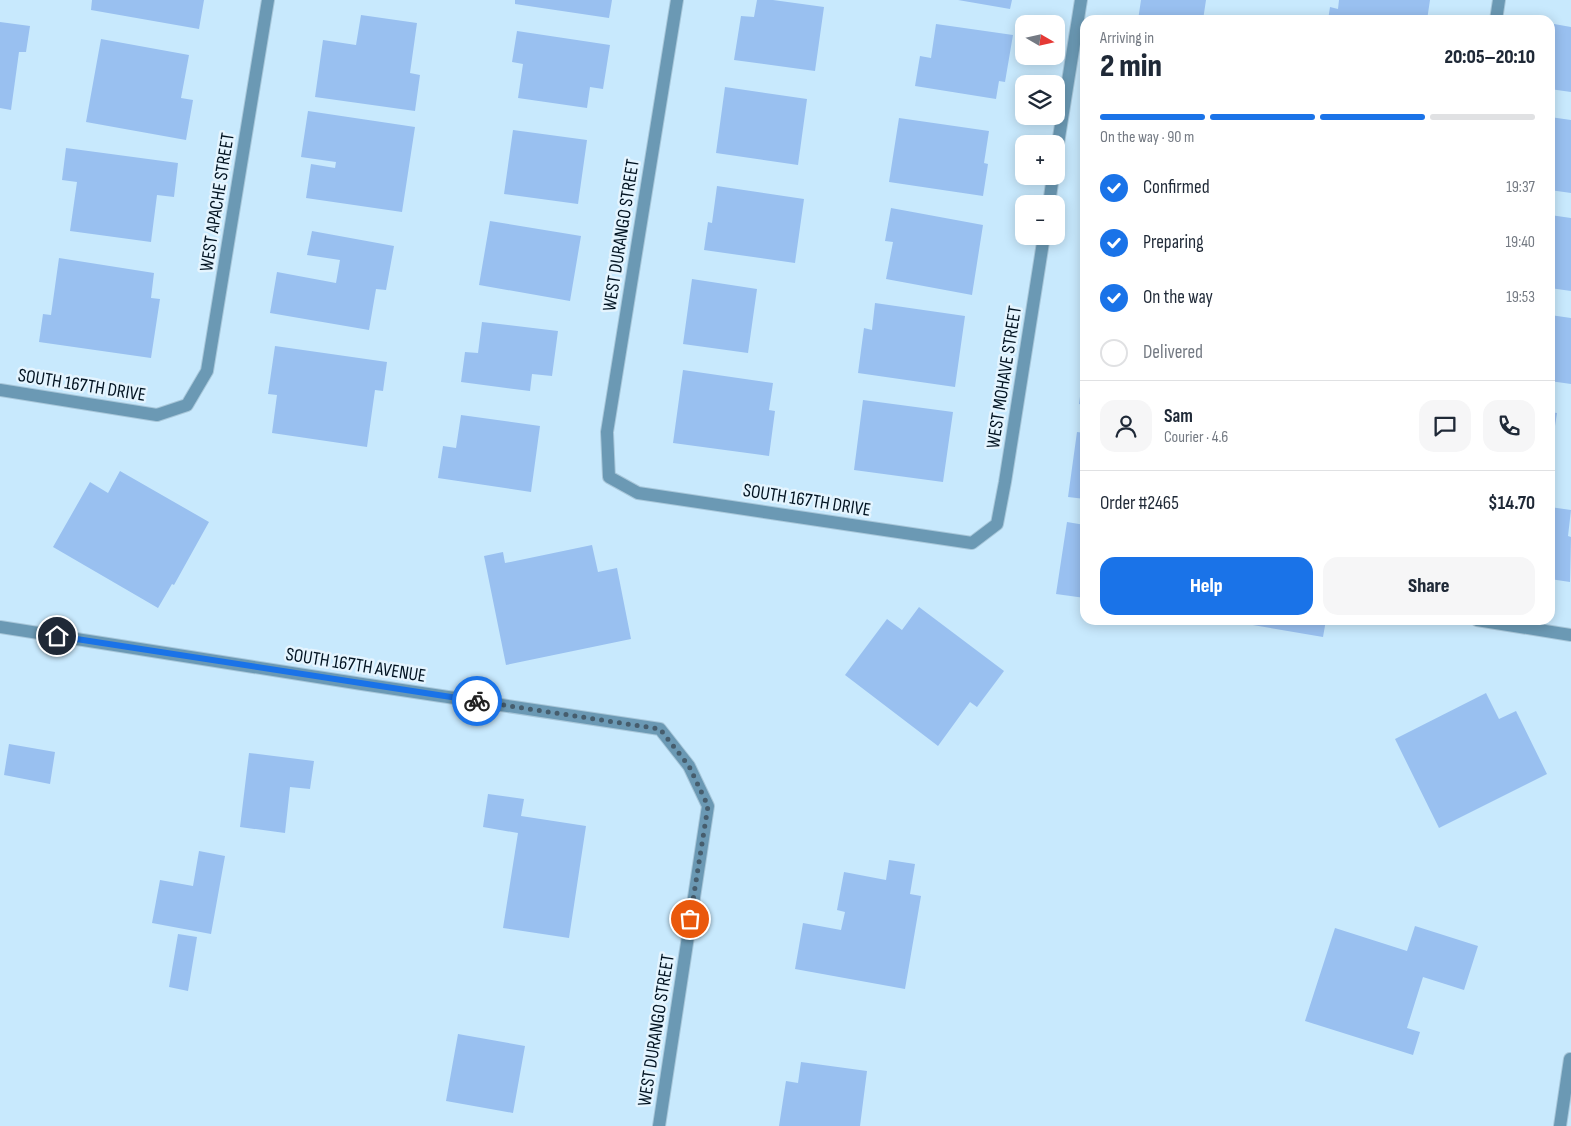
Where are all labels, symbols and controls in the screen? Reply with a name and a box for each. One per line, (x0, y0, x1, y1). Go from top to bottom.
north arrow (1015, 15, 1065, 65)
map controls (1015, 15, 1065, 245)
text: Arriving in (1100, 29, 1154, 48)
text: 20:05–20:10 (1444, 46, 1535, 69)
text: 2 min (1100, 47, 1162, 86)
button: layers (1015, 75, 1065, 125)
text: On the way · 90 m (1100, 128, 1194, 147)
street label: WEST APACHE STREET (195, 131, 240, 273)
button: + (1015, 135, 1065, 185)
street label: WEST DURANGO STREET (598, 157, 645, 313)
icon: check (1100, 174, 1128, 202)
text: Confirmed (1143, 176, 1210, 199)
text: 19:37 (1506, 178, 1535, 197)
button: − (1015, 195, 1065, 245)
icon: check (1100, 229, 1128, 257)
text: Preparing (1143, 231, 1204, 254)
text: 19:40 (1505, 233, 1535, 252)
icon: check (1100, 284, 1128, 312)
text: On the way (1143, 286, 1213, 309)
text: 19:53 (1506, 288, 1535, 307)
street label: WEST MOHAVE STREET (982, 304, 1027, 450)
text: Delivered (1143, 341, 1203, 364)
street label: SOUTH 167TH DRIVE (16, 364, 147, 407)
button: person (1100, 400, 1152, 452)
button: chat (1419, 400, 1471, 452)
button: phone (1483, 400, 1535, 452)
text: Sam (1164, 405, 1193, 428)
text: Courier · 4.6 (1164, 428, 1228, 447)
street label: SOUTH 167TH DRIVE (741, 479, 872, 522)
text: Order #2465 (1100, 492, 1179, 515)
text: $14.70 (1488, 492, 1535, 515)
button: Help (1100, 557, 1313, 615)
button: Share (1323, 557, 1535, 615)
pin (36, 615, 78, 657)
icon: home (43, 622, 71, 650)
street label: SOUTH 167TH AVENUE (284, 643, 428, 688)
courier (452, 676, 502, 726)
icon: bike (463, 687, 491, 715)
pin (669, 898, 711, 940)
icon: bag (676, 905, 704, 933)
street label: WEST DURANGO STREET (633, 952, 680, 1108)

